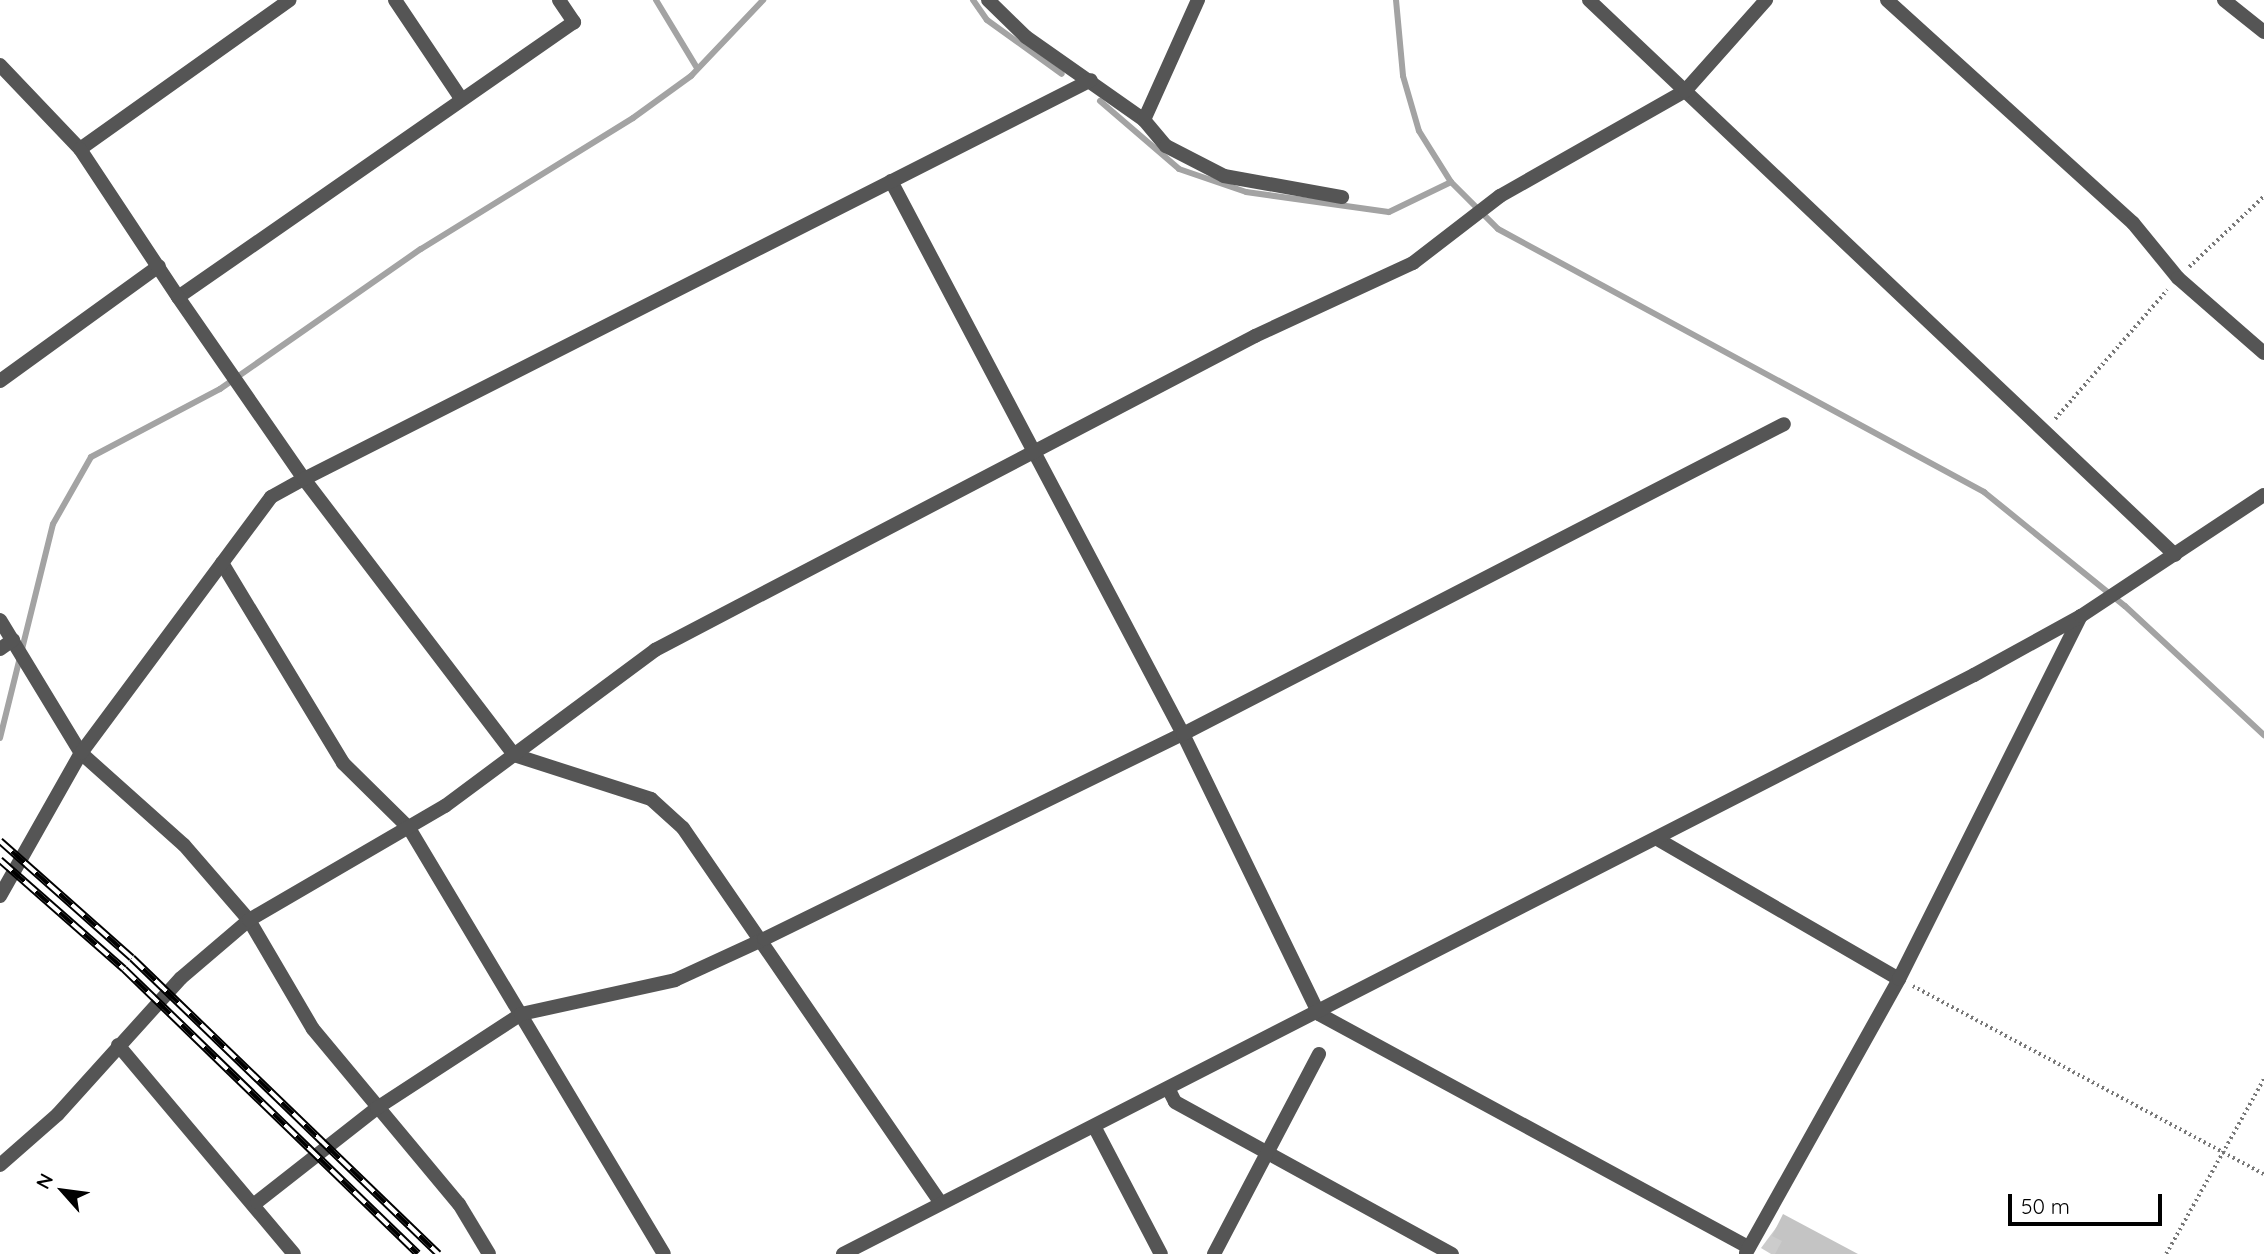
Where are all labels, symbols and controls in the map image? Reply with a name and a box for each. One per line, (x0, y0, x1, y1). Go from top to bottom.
north arrow (28, 1156, 98, 1226)
text: N (31, 1169, 58, 1193)
scale bar (2012, 1180, 2166, 1224)
text: 50 m (2021, 1193, 2070, 1219)

